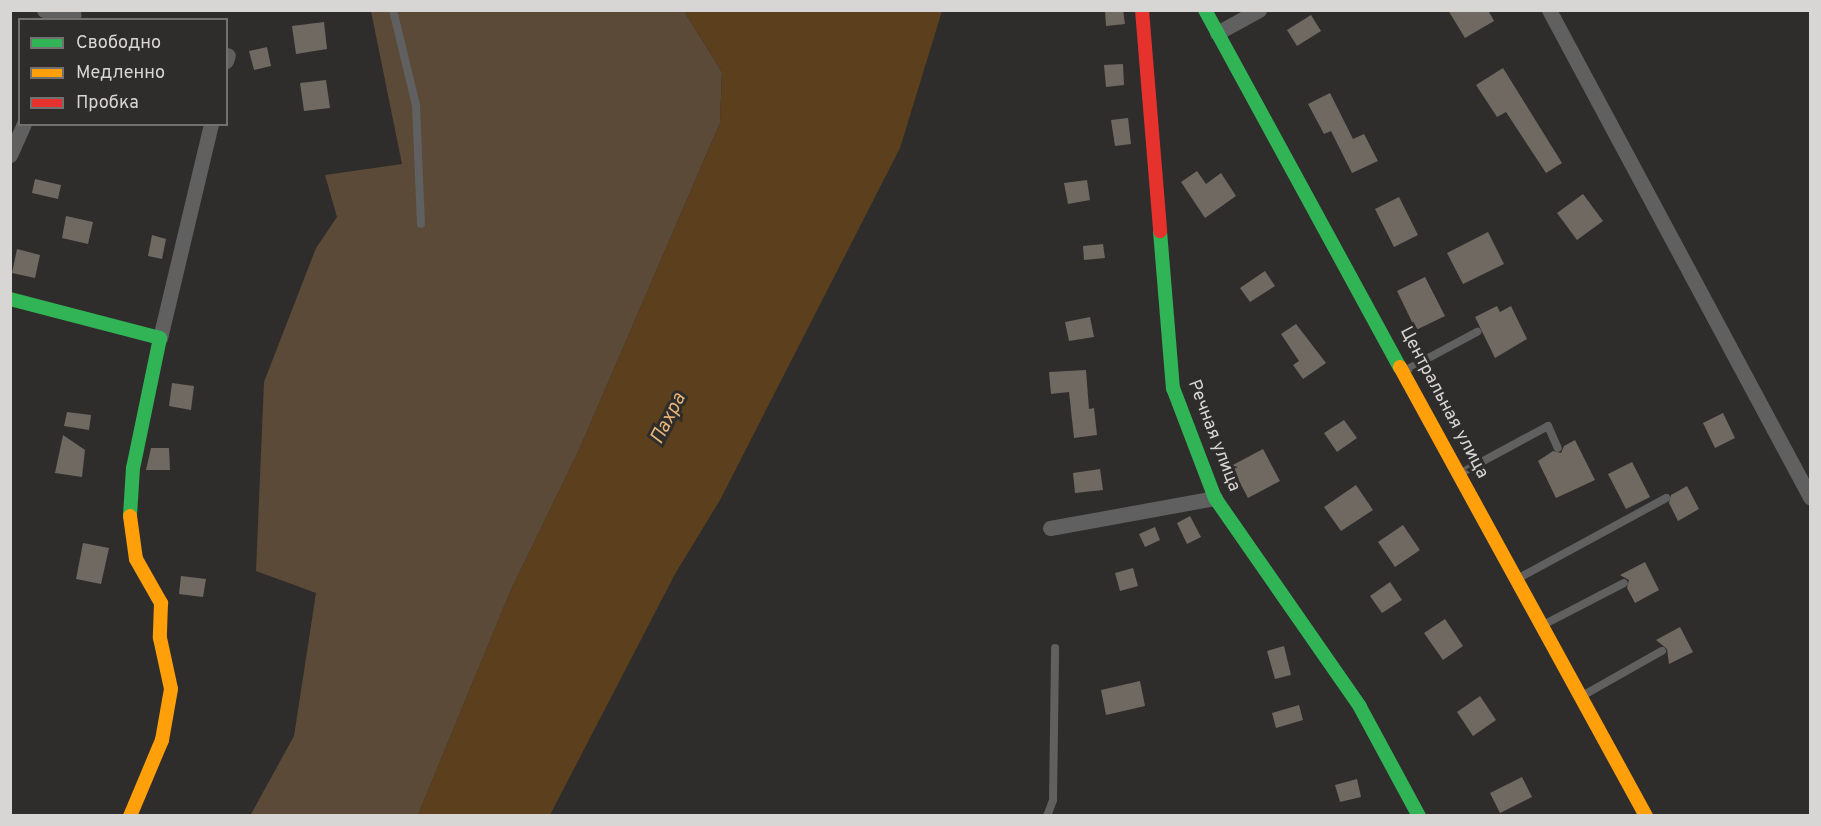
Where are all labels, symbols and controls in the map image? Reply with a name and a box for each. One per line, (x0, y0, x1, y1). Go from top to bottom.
legend (18, 18, 228, 126)
text: Свободно (76, 32, 161, 55)
text: Медленно (76, 62, 165, 85)
text: Пробка (76, 92, 139, 115)
street label: Центральная улица (1394, 323, 1492, 483)
street label: Речная улица (1182, 377, 1244, 495)
water label: Пахра (646, 389, 692, 449)

